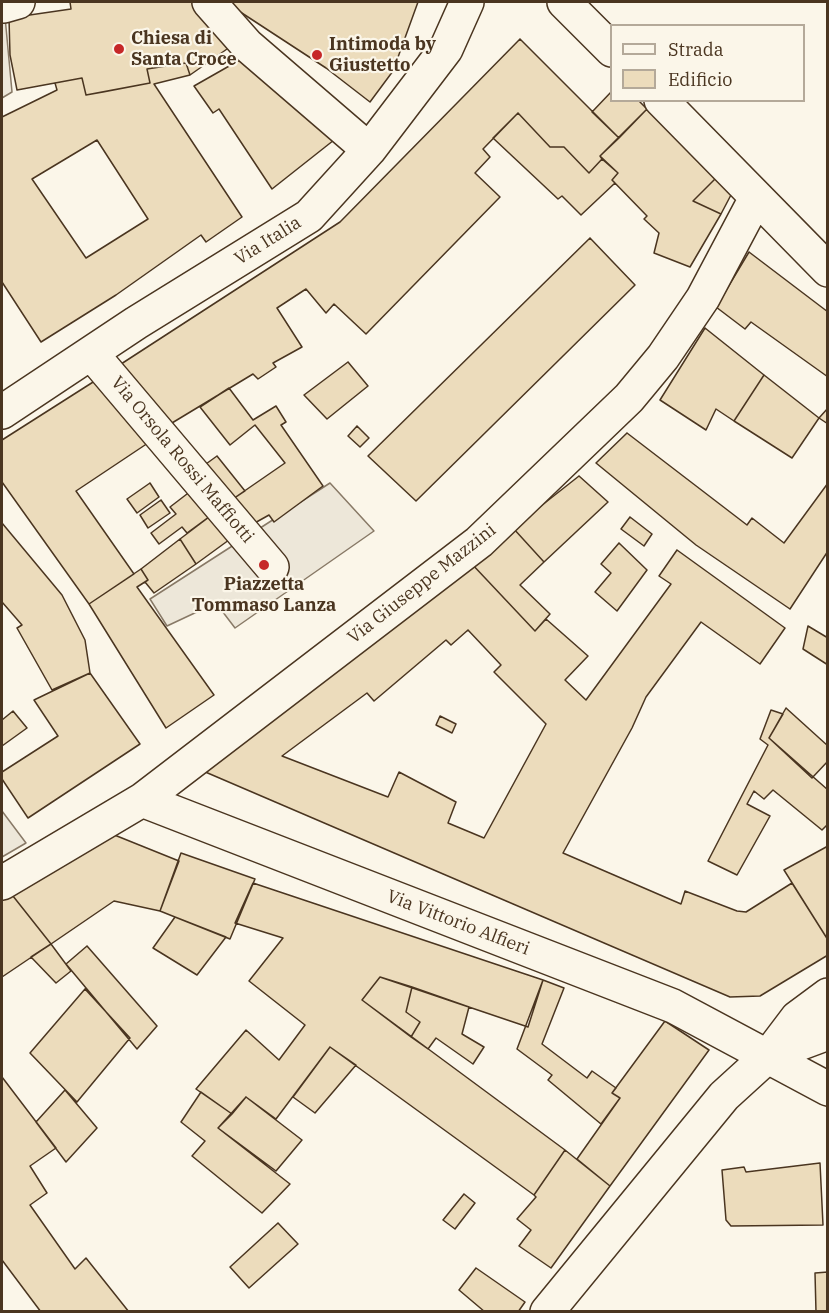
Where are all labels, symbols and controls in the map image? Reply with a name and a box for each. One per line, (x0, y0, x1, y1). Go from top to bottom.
legend (610, 24, 805, 102)
place label: Chiesa di Santa Croce (131, 28, 237, 70)
place label: Intimoda by Giustetto (329, 34, 436, 76)
text: Strada (668, 38, 724, 61)
marker: Chiesa di Santa Croce (112, 42, 126, 56)
marker: Intimoda by Giustetto (310, 48, 324, 62)
text: Edificio (668, 68, 732, 91)
street label: Via Italia (231, 212, 305, 270)
street label: Via Orsola Rossi Maffiotti (106, 372, 258, 548)
street label: Via Giuseppe Mazzini (344, 519, 500, 649)
marker: Piazzetta Tommaso Lanza (257, 558, 271, 572)
place label: Piazzetta Tommaso Lanza (192, 574, 336, 616)
street label: Via Vittorio Alfieri (383, 886, 533, 960)

